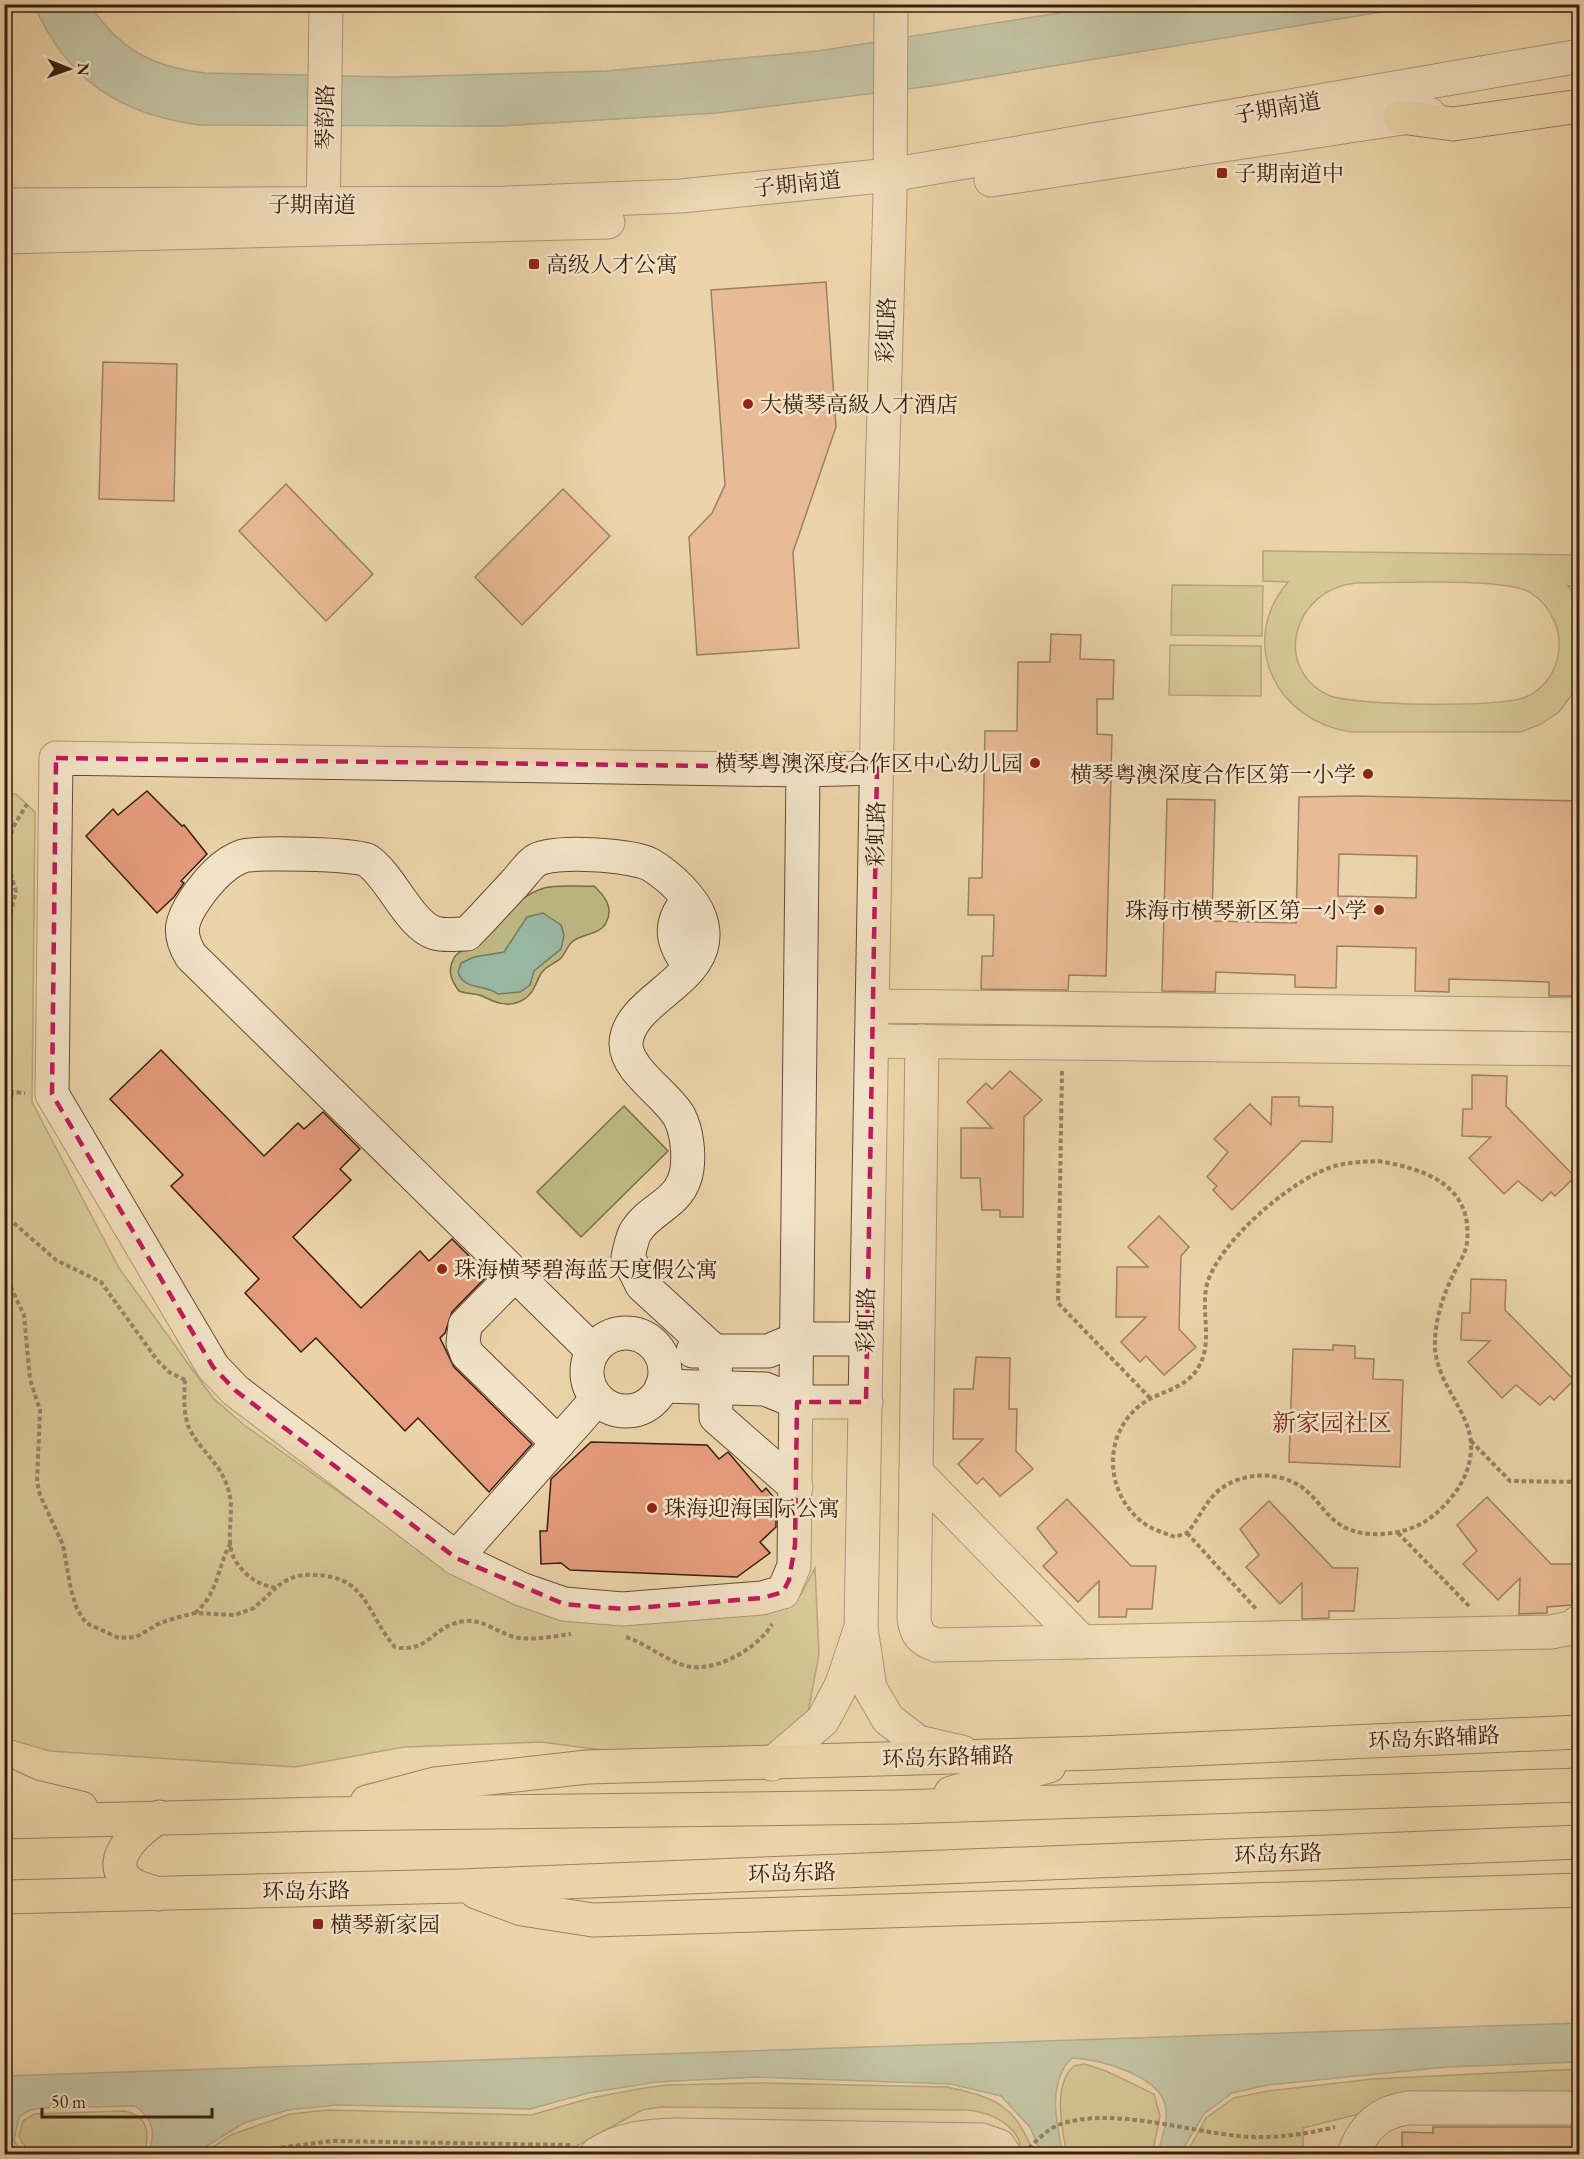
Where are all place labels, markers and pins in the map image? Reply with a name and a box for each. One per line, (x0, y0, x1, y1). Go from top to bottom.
place label: 子期南道中 (1234, 159, 1344, 188)
marker: 子期南道中 (1215, 166, 1229, 180)
place label: 高级人才公寓 (546, 250, 678, 279)
marker: 高级人才公寓 (527, 257, 541, 271)
place label: 大橫琴高級人才酒店 (760, 390, 958, 419)
marker: 大橫琴高級人才酒店 (741, 397, 755, 411)
place label: 横琴粤澳深度合作区中心幼儿园 (715, 749, 1023, 778)
marker: 横琴粤澳深度合作区中心幼儿园 (1028, 756, 1042, 770)
place label: 横琴粤澳深度合作区第一小学 (1070, 760, 1356, 789)
marker: 横琴粤澳深度合作区第一小学 (1361, 767, 1375, 781)
place label: 珠海市横琴新区第一小学 (1125, 896, 1367, 925)
marker: 珠海市横琴新区第一小学 (1372, 903, 1386, 917)
place label: 珠海横琴碧海蓝天度假公寓 (454, 1255, 718, 1284)
marker: 珠海横琴碧海蓝天度假公寓 (435, 1262, 449, 1276)
place label: 珠海迎海国际公寓 (664, 1494, 840, 1523)
marker: 珠海迎海国际公寓 (645, 1501, 659, 1515)
place label: 横琴新家园 (330, 1910, 440, 1939)
marker: 横琴新家园 (311, 1917, 325, 1931)

